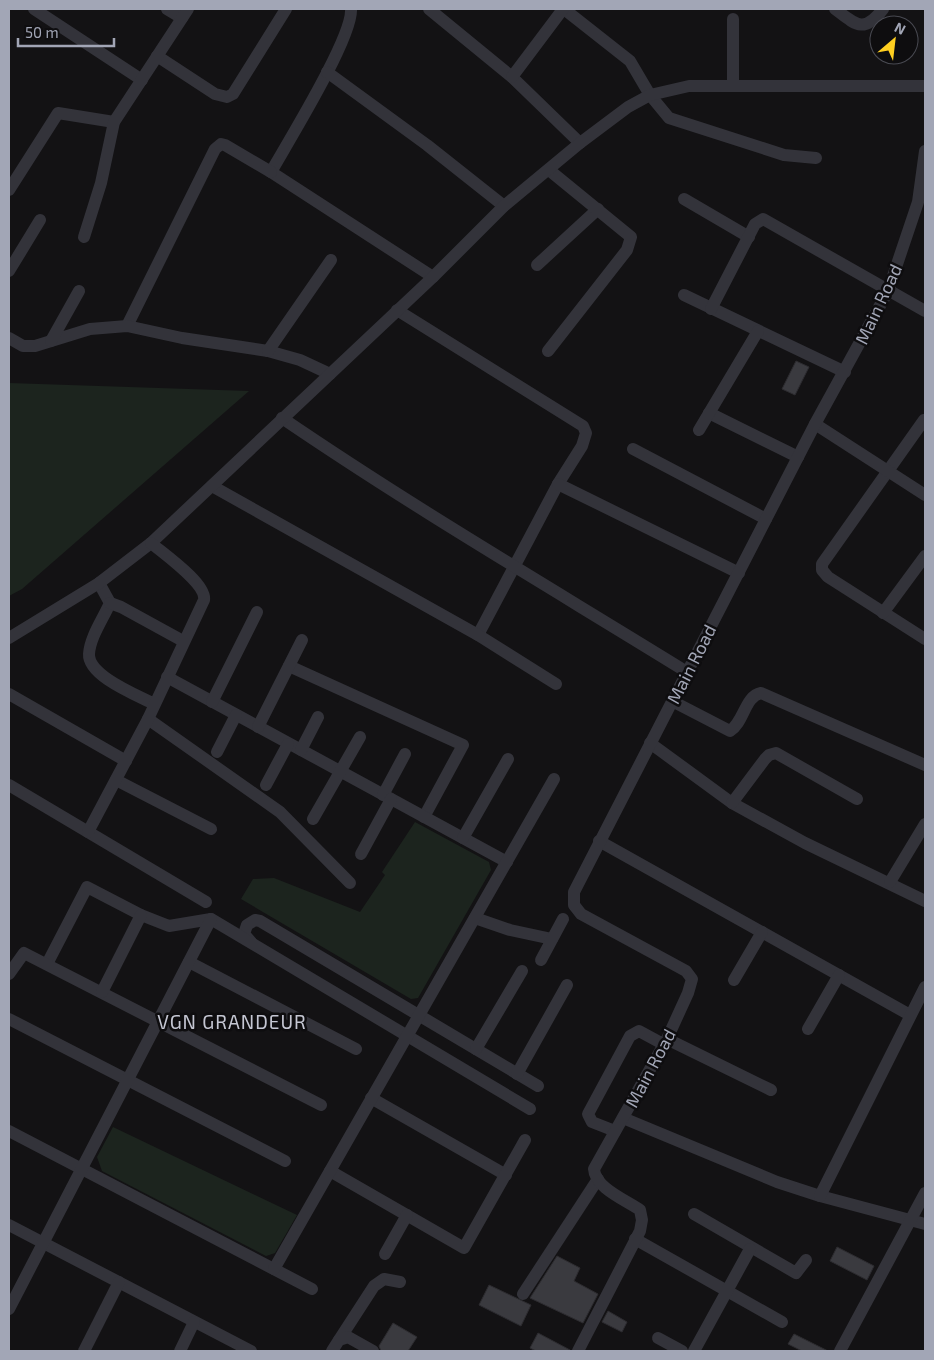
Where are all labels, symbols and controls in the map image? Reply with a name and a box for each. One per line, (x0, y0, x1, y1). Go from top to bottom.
scale bar (18, 15, 114, 47)
north arrow (869, 15, 919, 65)
text: N (892, 18, 909, 38)
text: 50 m (25, 23, 59, 41)
street label: Main Road (850, 260, 906, 348)
street label: Main Road (662, 621, 720, 707)
district label: VGN GRANDEUR (157, 1010, 307, 1033)
street label: Main Road (620, 1025, 680, 1111)

